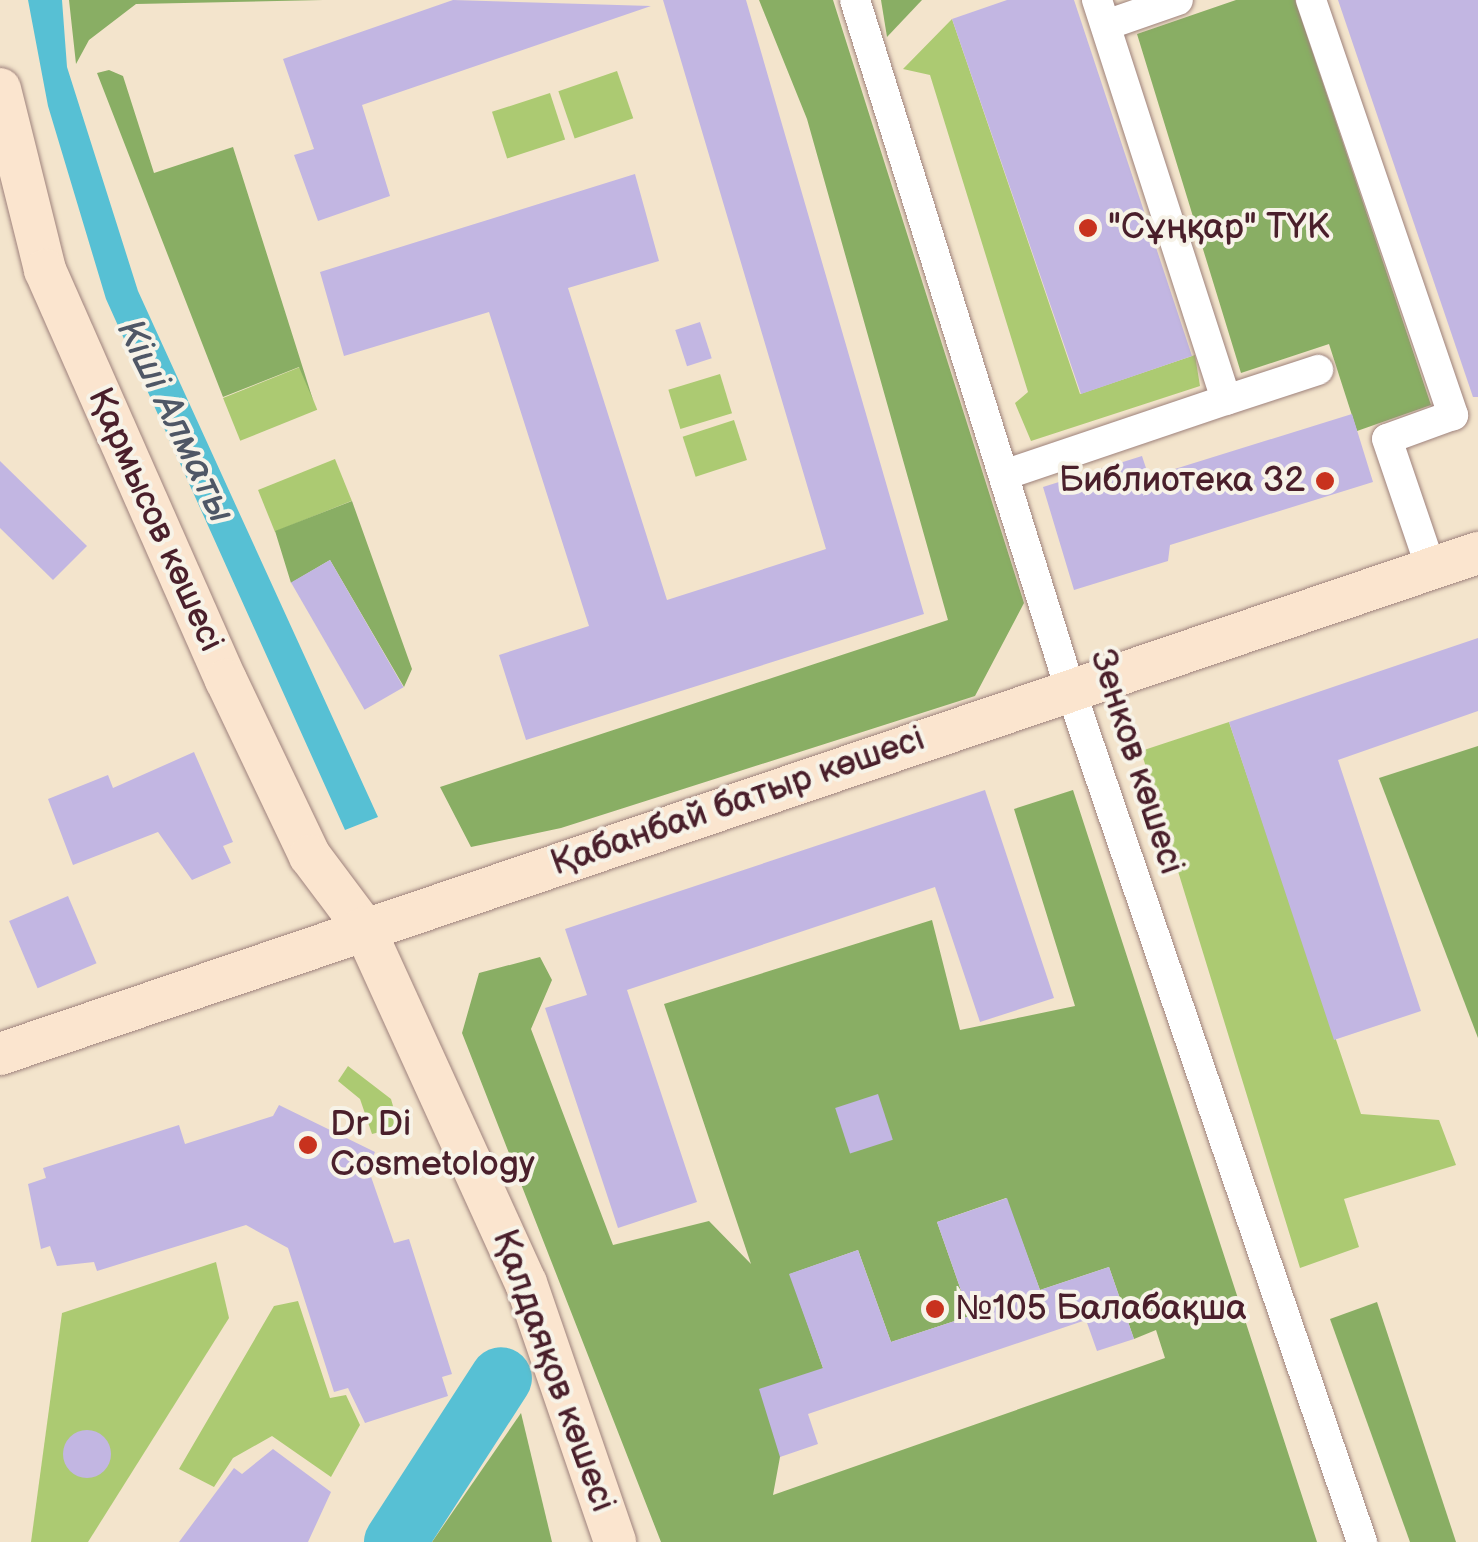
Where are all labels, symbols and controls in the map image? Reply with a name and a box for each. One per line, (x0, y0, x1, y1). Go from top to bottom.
place label: "Сұңқар" ТҮК (1108, 207, 1329, 249)
marker: "Сұңқар" ТҮК (1077, 217, 1099, 239)
water label: Кіші Алматы (106, 312, 244, 530)
street label: Қармысов көшесі (78, 382, 232, 658)
place label: Библиотека 32 (1059, 460, 1305, 502)
marker: Библиотека 32 (1314, 470, 1336, 492)
street label: Зенков көшесі (1080, 644, 1192, 880)
street label: Қабанбай батыр көшесі (546, 718, 930, 886)
place label: Dr Di Cosmetology (330, 1104, 535, 1186)
marker: Dr Di Cosmetology (295, 1132, 321, 1158)
street label: Қалдаяқов көшесі (483, 1224, 623, 1518)
place label: №105 Балабақша (955, 1288, 1247, 1330)
marker: №105 Балабақша (924, 1298, 946, 1320)

